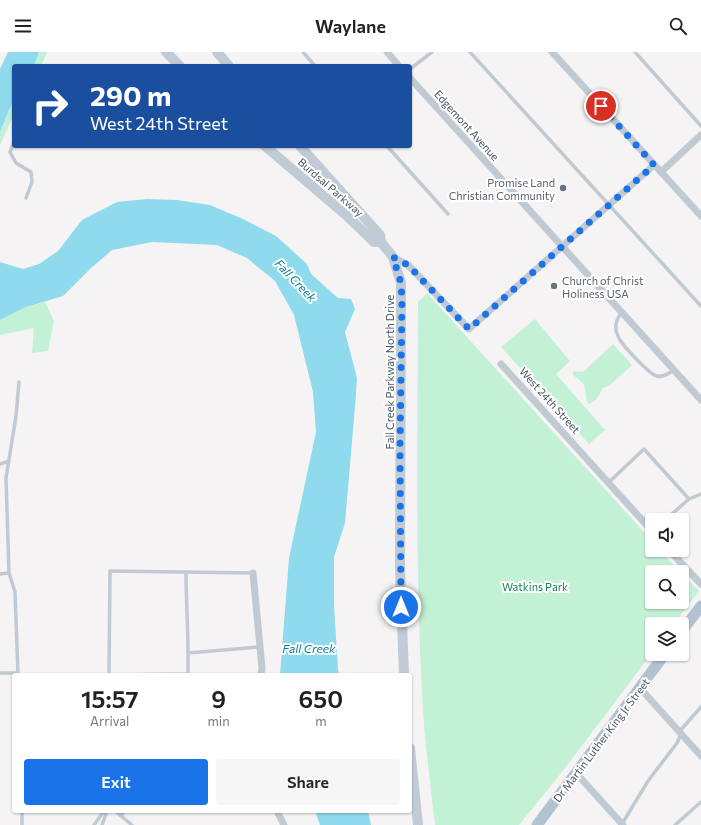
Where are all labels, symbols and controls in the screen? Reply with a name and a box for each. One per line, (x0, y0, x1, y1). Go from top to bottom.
icon: menu (12, 15, 34, 37)
text: Waylane (315, 15, 386, 37)
icon: search (667, 15, 689, 37)
text: 290 m (90, 78, 171, 112)
icon: right (24, 80, 76, 132)
street label: Edgemont Avenue (432, 87, 502, 163)
pin (584, 89, 618, 123)
icon: arrive (590, 95, 612, 117)
text: West 24th Street (90, 112, 228, 134)
street label: Burdsal Parkway (296, 155, 367, 219)
place label: Promise Land Christian Community (449, 176, 555, 202)
marker: Promise Land Christian Community (558, 183, 568, 193)
water label: Fall Creek (272, 256, 320, 304)
place label: Church of Christ Holiness USA (562, 274, 644, 300)
marker: Church of Christ Holiness USA (549, 281, 559, 291)
street label: Fall Creek Parkway North Drive (383, 294, 396, 449)
street label: West 24th Street (517, 364, 583, 436)
map controls (645, 513, 689, 661)
button: sound (645, 513, 689, 557)
button: search (645, 565, 689, 609)
park label: Watkins Park (502, 580, 568, 593)
position arrow (380, 586, 422, 628)
button: layers (645, 617, 689, 661)
water label: Fall Creek (282, 641, 336, 655)
street label: Dr Martin Luther King Jr Street (550, 675, 653, 805)
text: 15:57 (81, 684, 139, 713)
text: 9 (211, 684, 226, 713)
text: 650 (299, 684, 343, 713)
text: Arrival (90, 713, 129, 729)
text: min (208, 713, 230, 729)
text: m (315, 713, 326, 729)
button: Exit (24, 759, 208, 805)
button: Share (216, 759, 400, 805)

